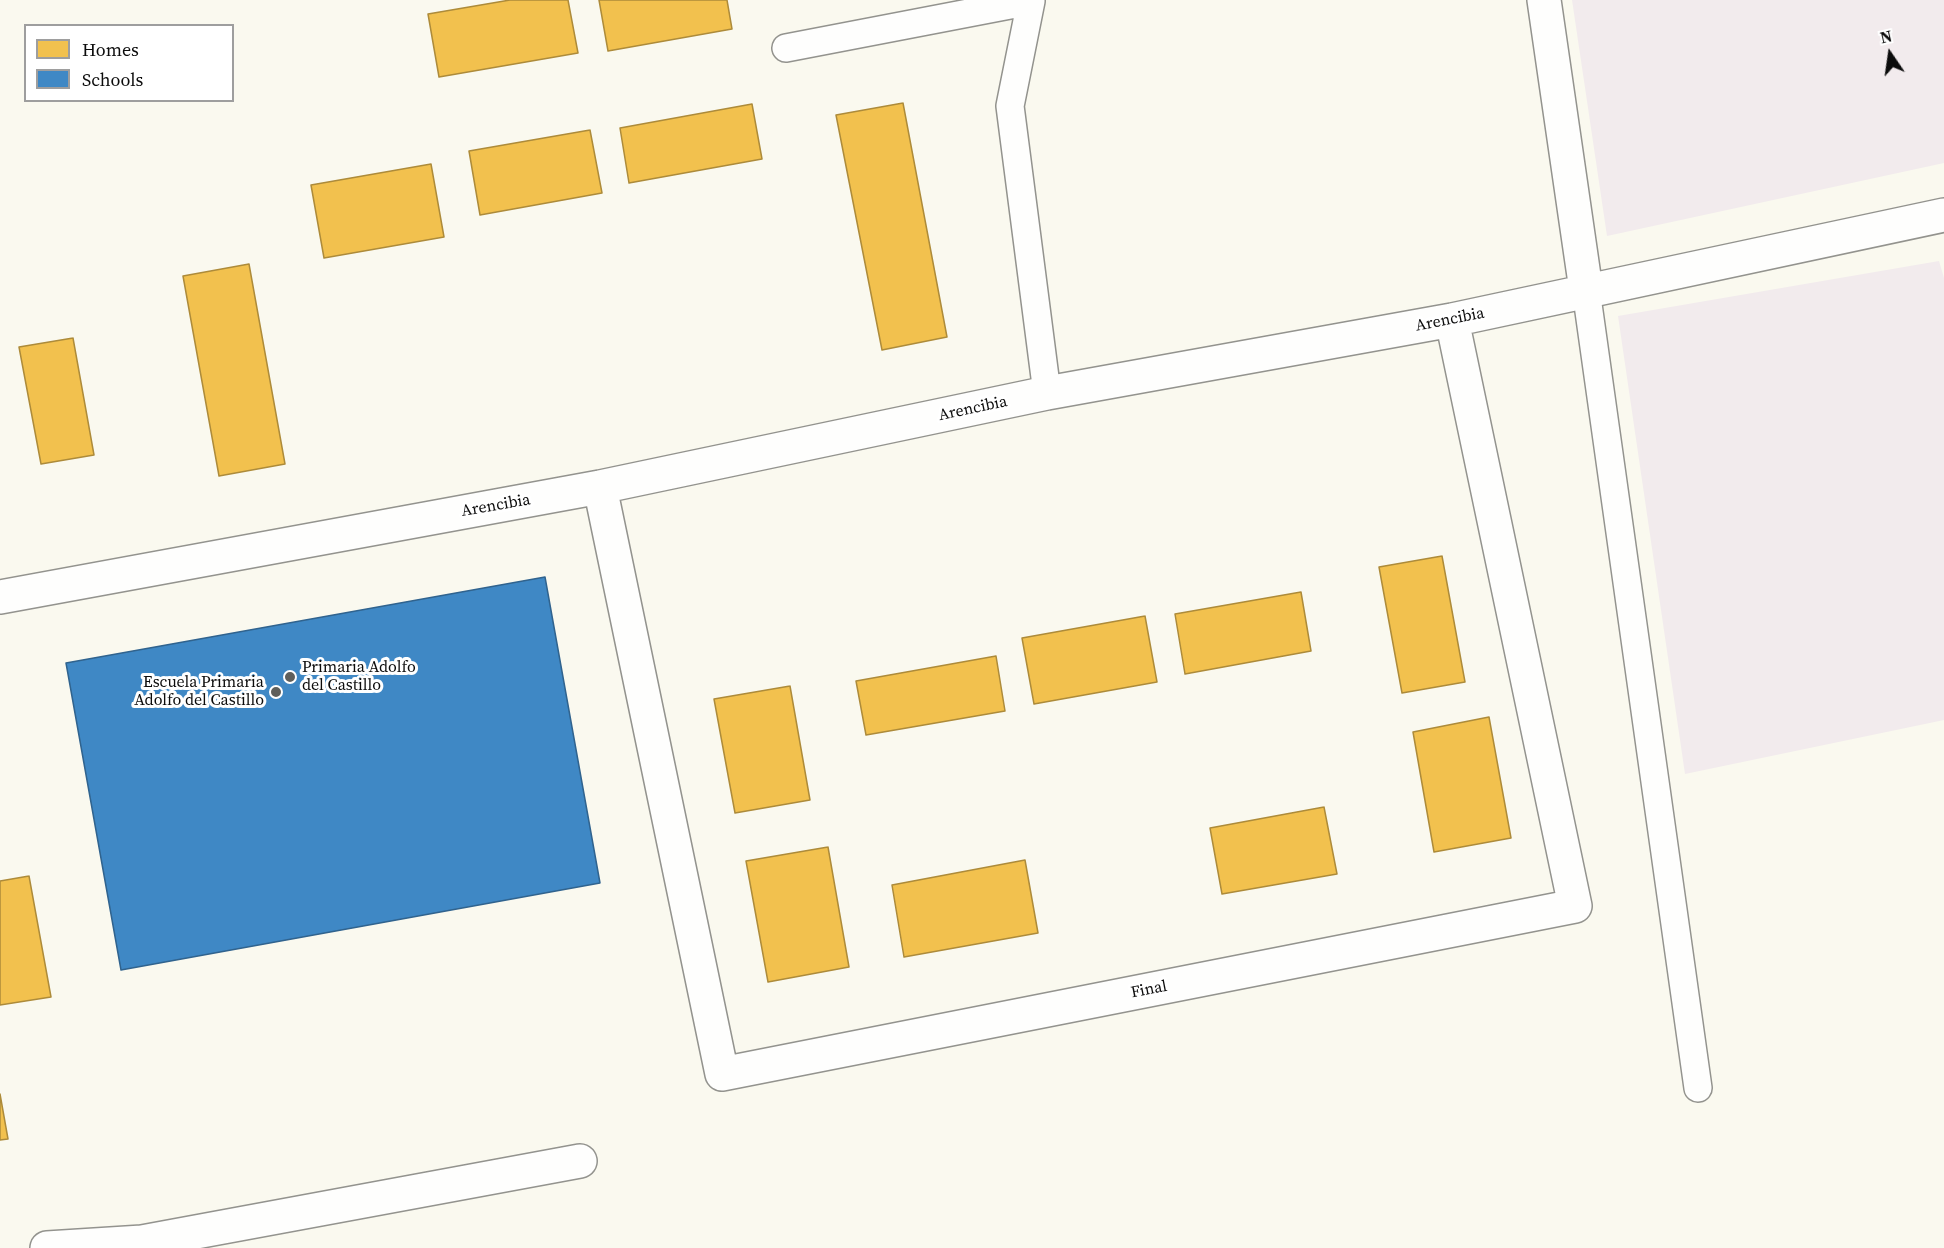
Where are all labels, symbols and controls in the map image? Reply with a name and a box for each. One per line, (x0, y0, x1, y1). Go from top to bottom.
legend (24, 24, 234, 102)
north arrow (1860, 24, 1920, 84)
text: N (1878, 24, 1894, 48)
text: Homes (82, 37, 139, 62)
text: Schools (82, 67, 143, 92)
street label: Arencibia (1414, 304, 1486, 336)
street label: Arencibia (937, 392, 1009, 426)
street label: Arencibia (460, 490, 532, 522)
place label: Primaria Adolfo del Castillo (302, 658, 416, 696)
marker: Primaria Adolfo del Castillo (283, 670, 297, 684)
place label: Escuela Primaria Adolfo del Castillo (134, 673, 264, 711)
marker: Escuela Primaria Adolfo del Castillo (269, 685, 283, 699)
street label: Final (1129, 977, 1169, 1003)

